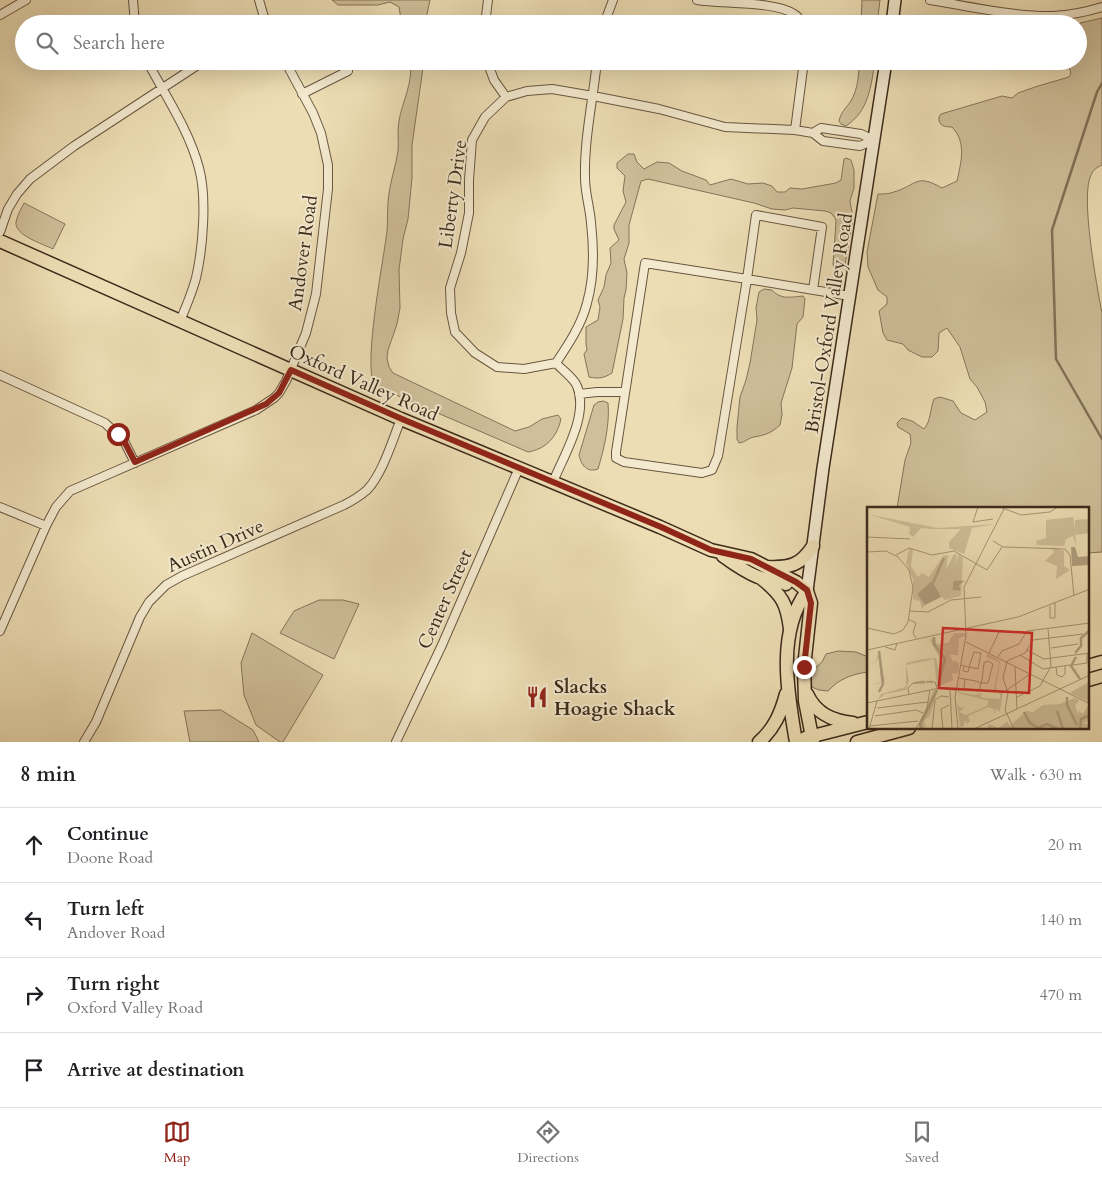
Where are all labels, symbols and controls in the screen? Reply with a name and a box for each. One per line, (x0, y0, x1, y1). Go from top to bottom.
search box (15, 15, 1087, 70)
icon: search (33, 29, 61, 57)
text: Search here (73, 30, 165, 56)
street label: Liberty Drive (432, 138, 473, 250)
street label: Andover Road (282, 194, 324, 313)
street label: Bristol-Oxford Valley Road (799, 211, 859, 435)
street label: Oxford Valley Road (285, 338, 443, 428)
route start (107, 423, 130, 446)
inset map (867, 507, 1090, 730)
street label: Austin Drive (163, 513, 268, 579)
street label: Center Street (411, 546, 478, 653)
route end (793, 656, 816, 679)
place label: Slacks Hoagie Shack (554, 674, 676, 722)
restaurant icon: Slacks Hoagie Shack (524, 684, 550, 710)
text: 8 min (20, 760, 76, 789)
text: Walk · 630 m (990, 764, 1082, 786)
text: Continue (67, 821, 149, 847)
icon: ahead (20, 831, 48, 859)
text: 20 m (1048, 834, 1082, 856)
text: Doone Road (67, 847, 153, 869)
text: Turn left (67, 896, 144, 922)
icon: left (20, 906, 48, 934)
text: 140 m (1040, 909, 1082, 931)
text: Andover Road (67, 922, 165, 944)
text: Turn right (67, 971, 159, 997)
icon: right (20, 981, 48, 1009)
text: 470 m (1040, 984, 1082, 1006)
text: Oxford Valley Road (67, 997, 203, 1019)
icon: arrive (20, 1056, 48, 1084)
text: Arrive at destination (67, 1057, 244, 1083)
tab: Map (163, 1118, 191, 1167)
tab: Directions (517, 1118, 579, 1167)
tab: Saved (905, 1118, 939, 1167)

